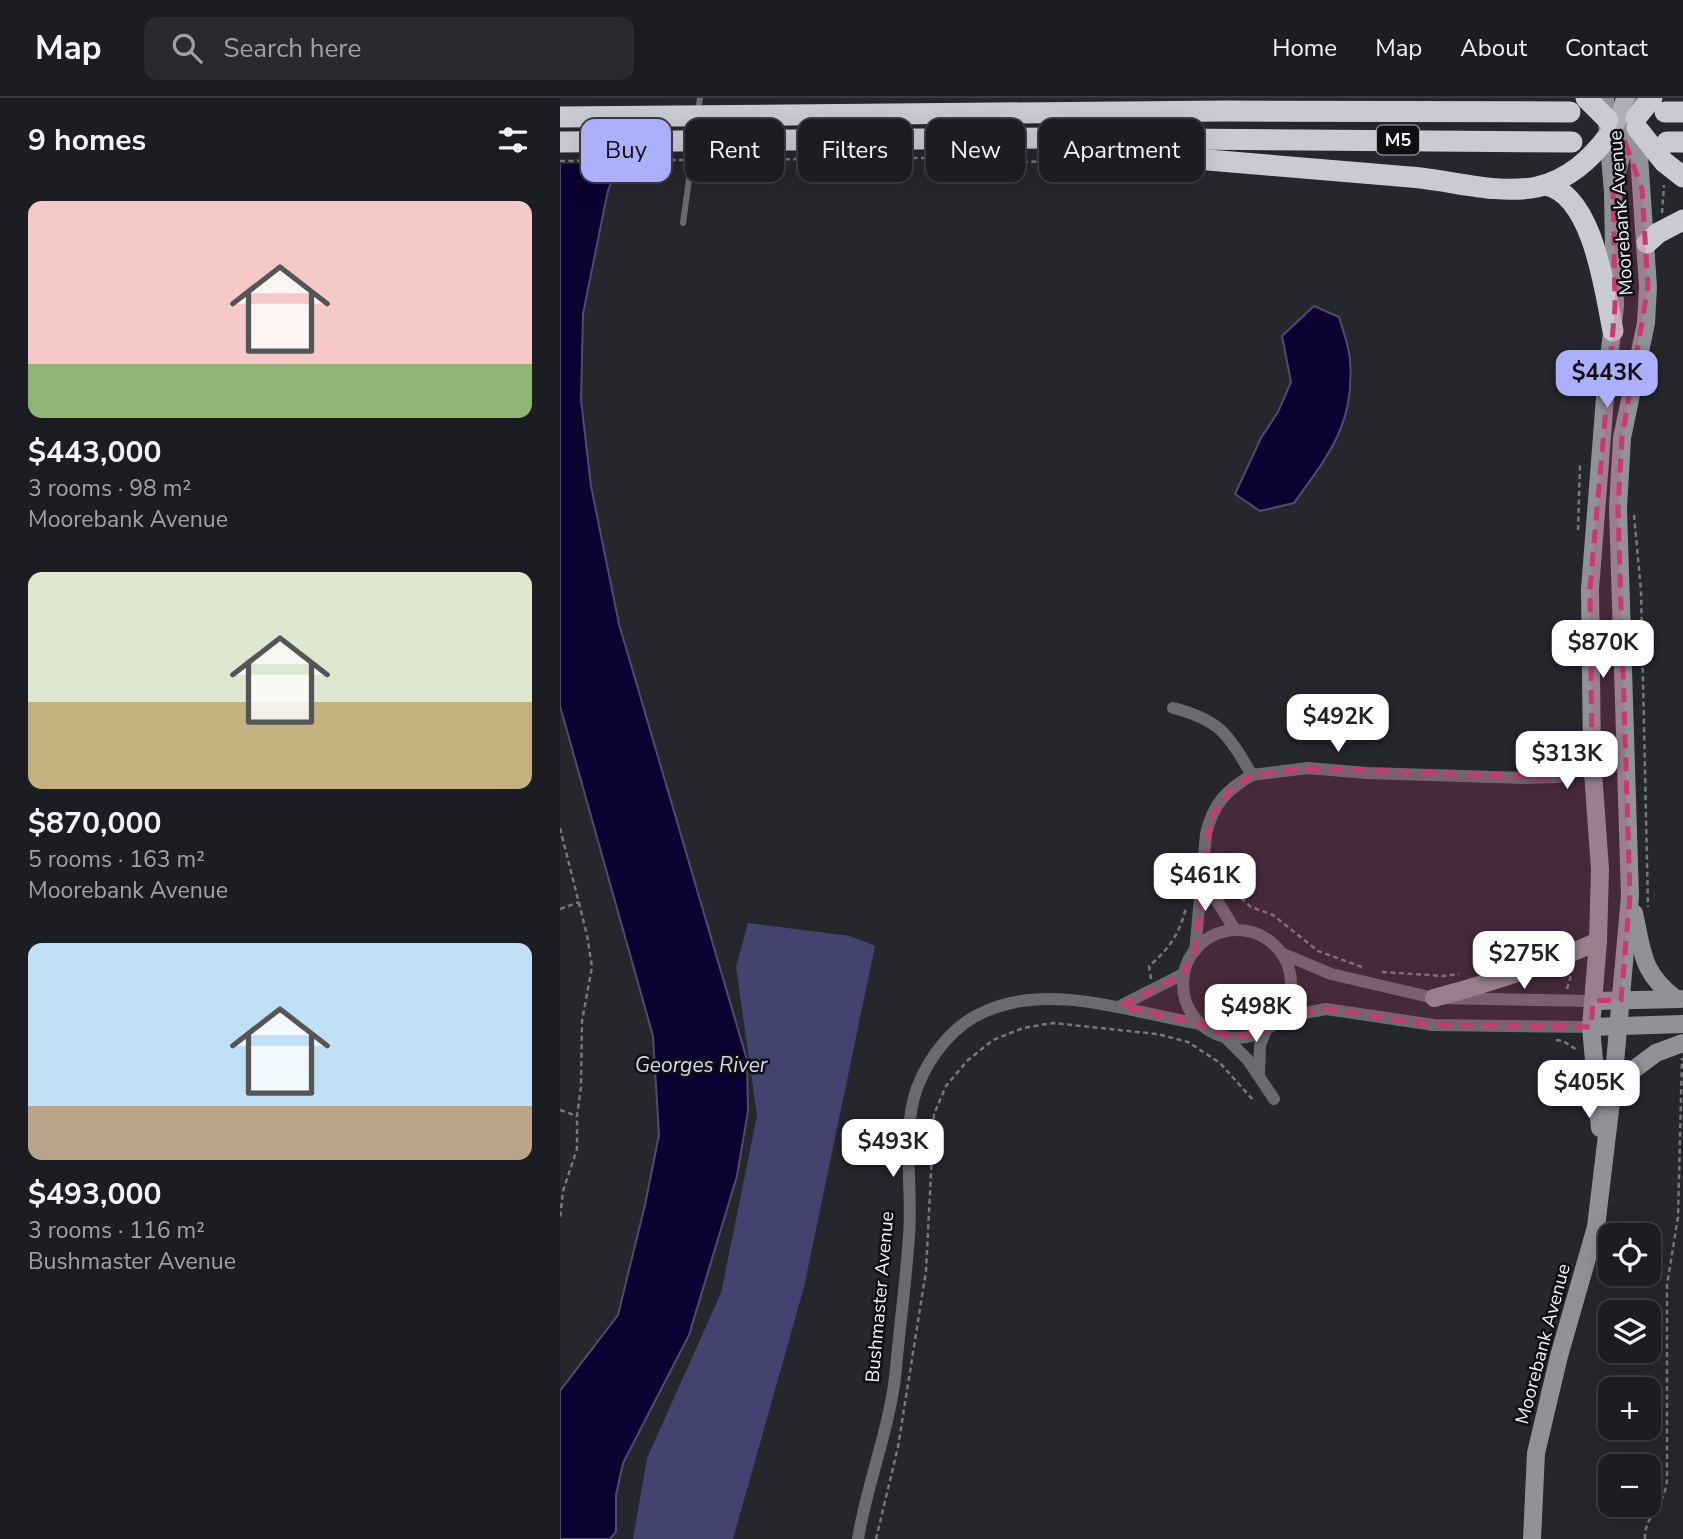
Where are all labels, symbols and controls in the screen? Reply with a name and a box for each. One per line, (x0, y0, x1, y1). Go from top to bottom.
search box (144, 17, 634, 80)
text: Map (35, 26, 102, 71)
icon: search (168, 29, 206, 67)
text: Search here (224, 31, 361, 66)
text: Home (1272, 32, 1337, 64)
text: Map (1375, 32, 1422, 64)
text: About (1460, 32, 1527, 64)
text: Contact (1565, 32, 1648, 64)
chip: Buy (581, 119, 671, 182)
chip: Rent (685, 119, 784, 182)
chip: Filters (798, 119, 912, 182)
chip: New (926, 119, 1025, 182)
chip: Apartment (1039, 119, 1204, 182)
text: 9 homes (28, 120, 146, 161)
icon: filters (494, 121, 532, 159)
road number: M5 (1377, 126, 1419, 154)
street label: Moorebank Avenue (1602, 130, 1640, 296)
icon: home (217, 246, 343, 372)
pin: $443K (1558, 350, 1656, 410)
text: $443K (1572, 357, 1642, 388)
text: $443,000 (28, 432, 161, 473)
text: 3 rooms · 98 m² (28, 473, 191, 504)
text: Moorebank Avenue (28, 504, 228, 535)
icon: home (217, 617, 343, 743)
pin: $870K (1554, 620, 1652, 680)
text: $870K (1568, 627, 1638, 658)
pin: $492K (1289, 694, 1387, 754)
text: $492K (1303, 701, 1373, 732)
pin: $313K (1518, 732, 1616, 791)
text: $313K (1532, 738, 1602, 769)
text: $870,000 (28, 803, 161, 844)
text: 5 rooms · 163 m² (28, 844, 205, 875)
pin: $461K (1156, 854, 1254, 913)
text: $461K (1170, 860, 1240, 891)
text: Moorebank Avenue (28, 875, 228, 906)
pin: $275K (1475, 932, 1573, 991)
text: $275K (1489, 938, 1559, 969)
pin: $498K (1207, 984, 1305, 1044)
icon: home (217, 988, 343, 1114)
text: $498K (1221, 991, 1291, 1022)
water label: Georges River (635, 1051, 768, 1079)
pin: $405K (1540, 1060, 1638, 1120)
text: $405K (1554, 1067, 1624, 1098)
pin: $493K (844, 1119, 942, 1179)
text: $493K (858, 1126, 928, 1157)
text: $493,000 (28, 1174, 161, 1215)
street label: Bushmaster Avenue (860, 1210, 900, 1384)
text: 3 rooms · 116 m² (28, 1215, 205, 1246)
map controls (1598, 1223, 1661, 1517)
button: locate (1598, 1223, 1661, 1286)
text: Bushmaster Avenue (28, 1246, 236, 1277)
street label: Moorebank Avenue (1509, 1261, 1577, 1427)
button: layers (1598, 1300, 1661, 1363)
button: + (1598, 1377, 1661, 1440)
button: − (1598, 1454, 1661, 1517)

